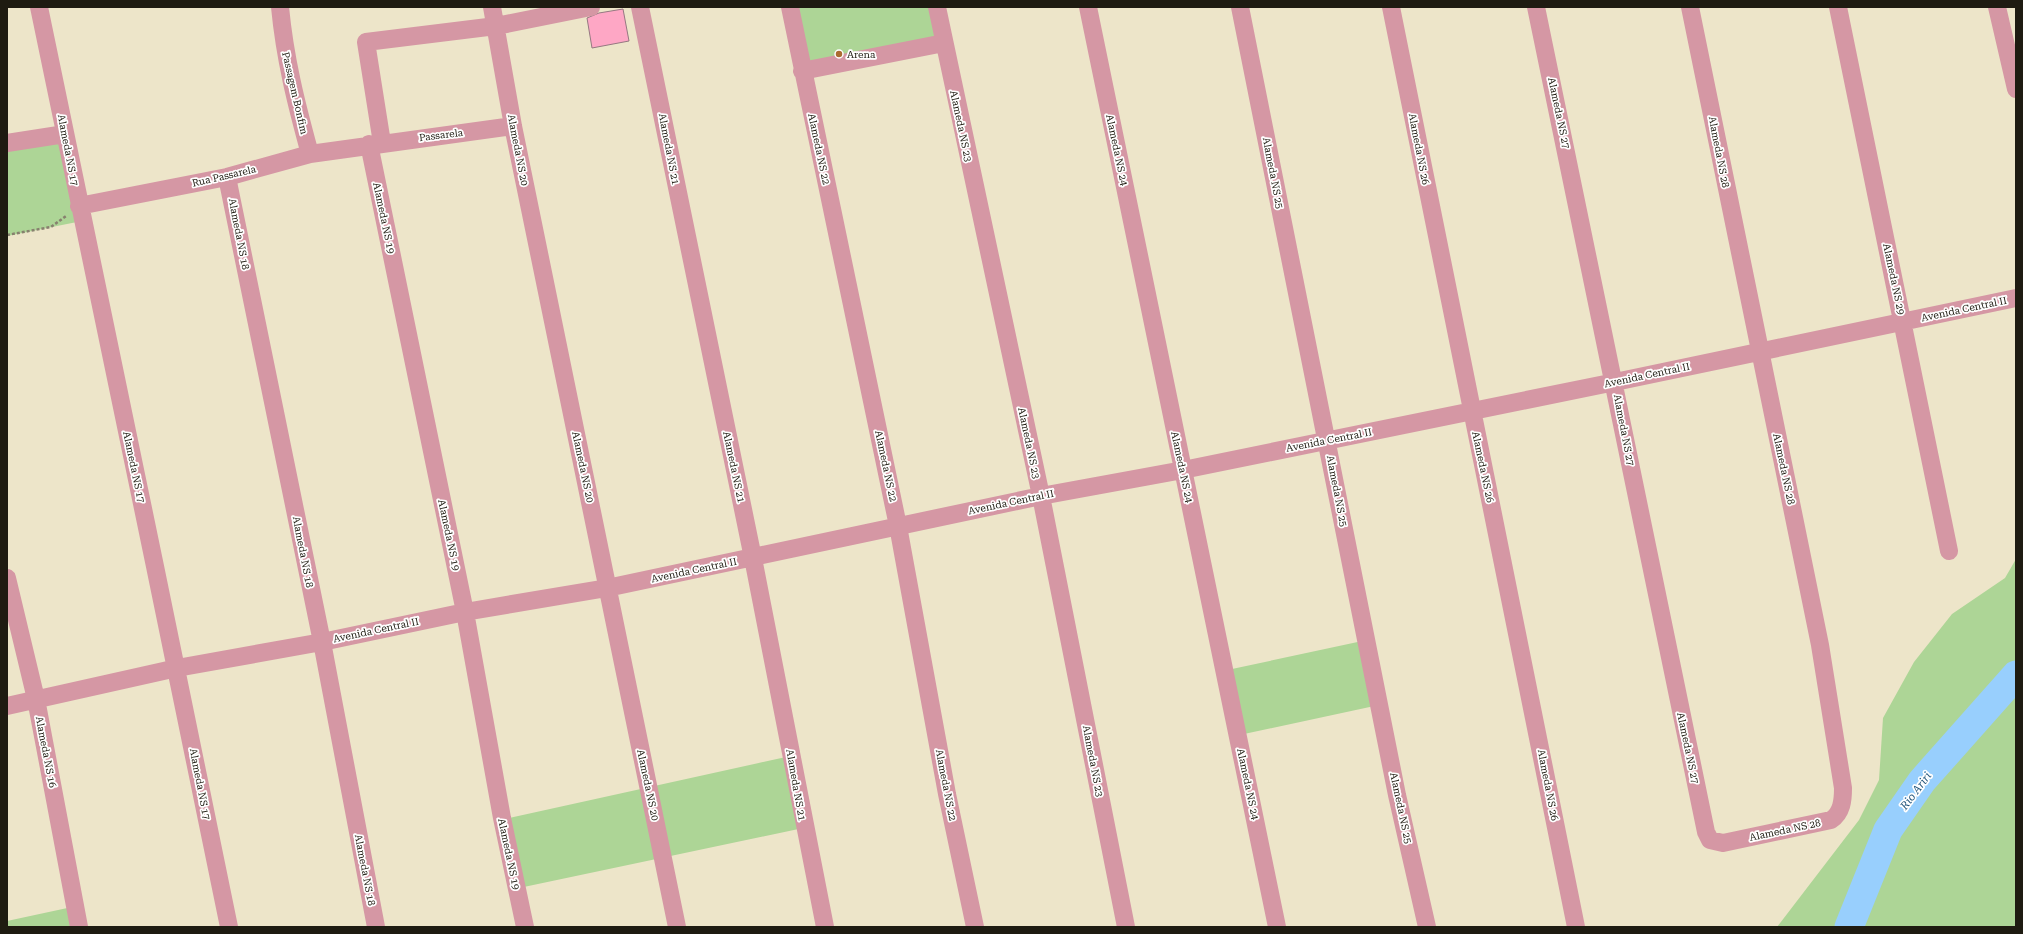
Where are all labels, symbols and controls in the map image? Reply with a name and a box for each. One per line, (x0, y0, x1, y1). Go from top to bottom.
marker: Arena (834, 49, 844, 59)
place label: Arena (847, 49, 876, 60)
street label: Passagem Bonfim (280, 51, 310, 135)
street label: Alameda NS 27 (1546, 76, 1572, 150)
street label: Alameda NS 23 (948, 89, 974, 163)
street label: Alameda NS 21 (657, 112, 681, 186)
street label: Alameda NS 22 (806, 112, 832, 186)
street label: Alameda NS 26 (1407, 112, 1431, 186)
street label: Alameda NS 17 (56, 113, 80, 187)
street label: Alameda NS 20 (506, 113, 530, 187)
street label: Alameda NS 24 (1104, 113, 1130, 187)
street label: Alameda NS 28 (1707, 115, 1731, 189)
street label: Passarela (418, 127, 464, 143)
street label: Alameda NS 25 (1261, 136, 1285, 210)
street label: Rua Passarela (191, 163, 258, 189)
street label: Alameda NS 19 (371, 181, 397, 255)
street label: Alameda NS 18 (227, 197, 251, 271)
street label: Alameda NS 29 (1881, 242, 1907, 316)
street label: Avenida Central II (1920, 295, 2008, 323)
street label: Avenida Central II (1603, 361, 1691, 389)
street label: Alameda NS 27 (1612, 393, 1636, 467)
street label: Alameda NS 23 (1016, 406, 1042, 480)
street label: Avenida Central II (1285, 426, 1373, 454)
street label: Alameda NS 22 (873, 429, 899, 503)
street label: Alameda NS 17 (121, 430, 147, 504)
street label: Alameda NS 20 (570, 430, 596, 504)
street label: Alameda NS 21 (721, 430, 747, 504)
street label: Alameda NS 24 (1169, 430, 1195, 504)
street label: Alameda NS 26 (1470, 430, 1496, 504)
street label: Alameda NS 28 (1771, 432, 1797, 506)
street label: Alameda NS 25 (1325, 454, 1349, 528)
street label: Avenida Central II (967, 488, 1055, 516)
street label: Alameda NS 19 (436, 498, 462, 572)
street label: Alameda NS 18 (291, 515, 315, 589)
street label: Avenida Central II (650, 556, 738, 584)
street label: Avenida Central II (332, 616, 420, 644)
street label: Alameda NS 27 (1675, 711, 1701, 785)
street label: Alameda NS 16 (34, 715, 58, 789)
street label: Alameda NS 23 (1081, 724, 1105, 798)
street label: Alameda NS 17 (188, 747, 212, 821)
street label: Alameda NS 24 (1235, 747, 1261, 821)
street label: Alameda NS 20 (635, 748, 661, 822)
street label: Alameda NS 21 (784, 748, 808, 822)
street label: Alameda NS 22 (934, 748, 958, 822)
street label: Alameda NS 26 (1536, 748, 1560, 822)
water label: Rio Ariri (1897, 769, 1935, 813)
street label: Alameda NS 25 (1388, 771, 1414, 845)
street label: Alameda NS 19 (496, 817, 522, 891)
street label: Alameda NS 28 (1748, 817, 1822, 843)
street label: Alameda NS 18 (353, 833, 377, 907)

